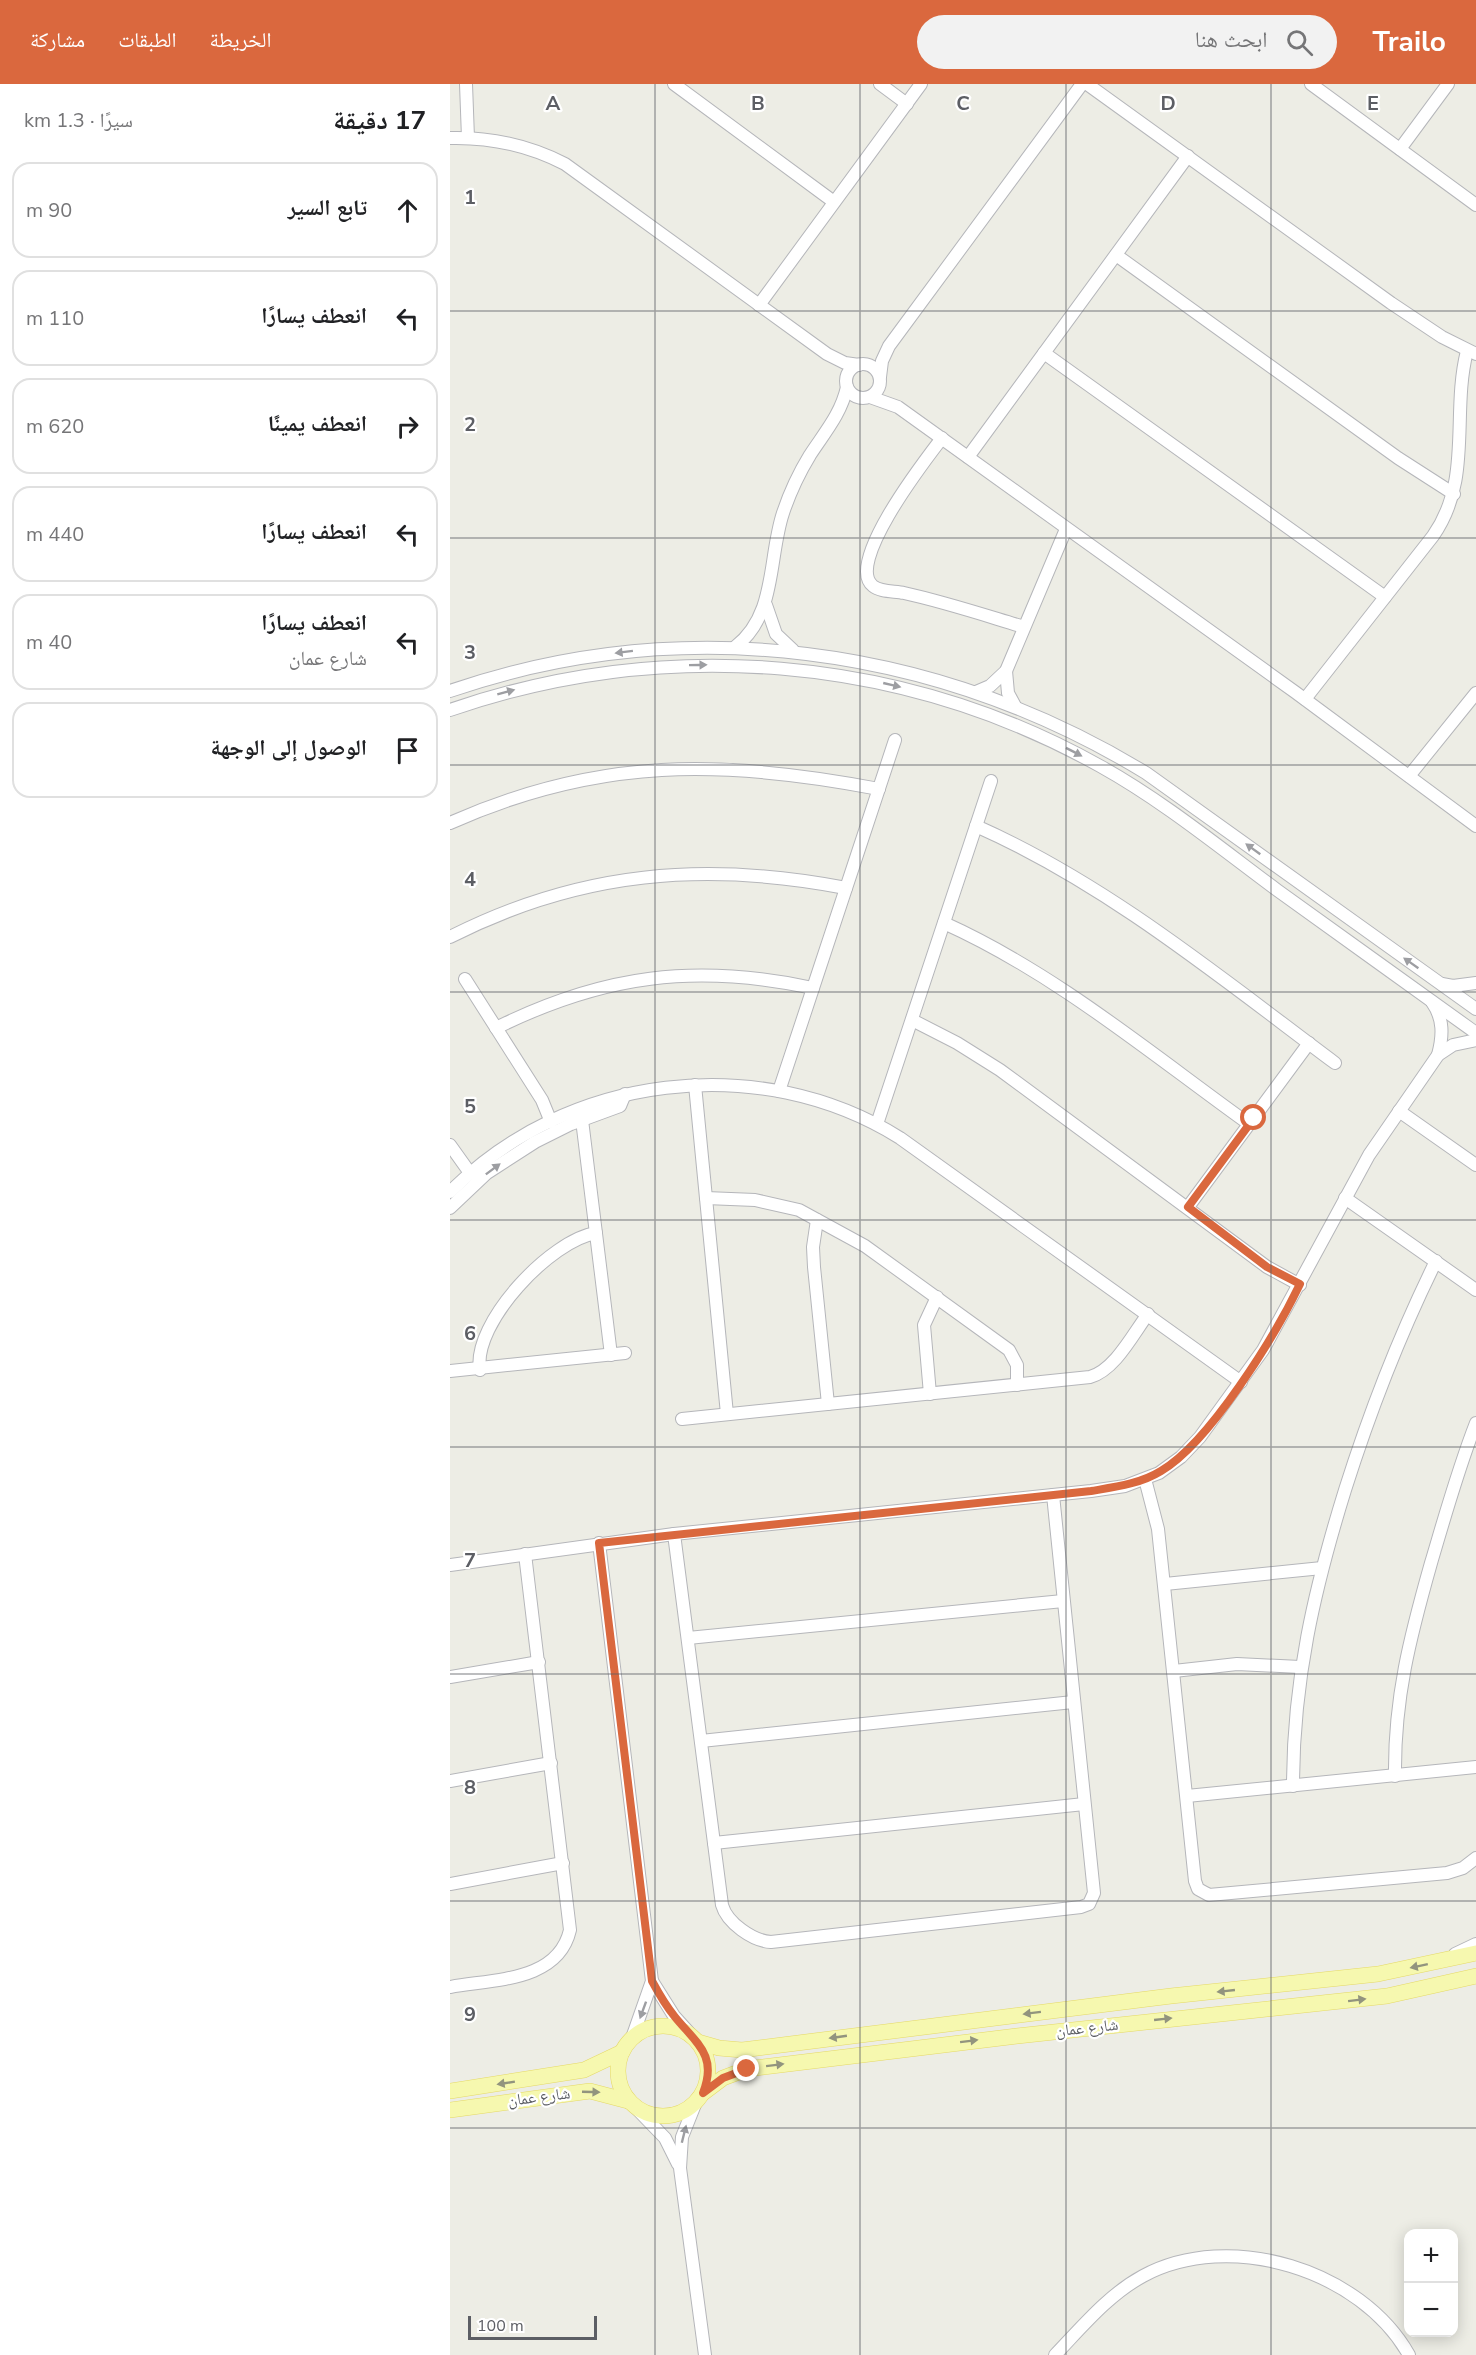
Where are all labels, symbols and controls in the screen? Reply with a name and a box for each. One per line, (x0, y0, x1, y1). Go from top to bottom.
search box (917, 15, 1337, 69)
text: Trailo (1373, 23, 1446, 61)
text: ابحث هنا (1195, 25, 1268, 55)
text: مشاركة (30, 26, 85, 54)
text: الطبقات (118, 26, 177, 54)
text: الخريطة (210, 26, 271, 54)
icon: search (1283, 26, 1316, 59)
text: A (546, 90, 561, 117)
text: B (751, 90, 765, 117)
text: C (956, 90, 970, 117)
text: D (1160, 90, 1176, 117)
text: E (1367, 90, 1379, 117)
text: 17 دقيقة (333, 103, 426, 138)
text: سيرًا · 1.3 km (24, 107, 133, 134)
text: 1 (464, 184, 476, 211)
text: تابع السير (288, 193, 367, 223)
icon: ahead (391, 194, 424, 227)
text: 90 m (26, 197, 72, 224)
text: انعطف يسارًا (261, 301, 367, 331)
icon: left (391, 302, 424, 335)
text: 110 m (26, 305, 84, 332)
text: انعطف يمينًا (268, 409, 367, 439)
icon: right (391, 410, 424, 443)
text: 2 (464, 411, 476, 438)
text: 620 m (26, 413, 84, 440)
text: انعطف يسارًا (261, 517, 367, 547)
icon: left (391, 518, 424, 551)
text: 440 m (26, 521, 84, 548)
text: انعطف يسارًا (261, 608, 367, 638)
icon: left (391, 626, 424, 659)
text: 40 m (26, 629, 72, 656)
text: 3 (464, 639, 476, 666)
text: شارع عمان (289, 645, 367, 672)
one-way arrow (614, 647, 633, 656)
one-way arrow (689, 660, 708, 669)
one-way arrow (883, 680, 901, 690)
one-way arrow (497, 687, 515, 697)
text: الوصول إلى الوجهة (210, 733, 367, 763)
icon: arrive (391, 734, 424, 767)
one-way arrow (1066, 748, 1083, 757)
one-way arrow (1245, 843, 1261, 855)
text: 4 (464, 866, 476, 893)
one-way arrow (1404, 957, 1420, 969)
text: 5 (464, 1093, 476, 1120)
route start (1240, 1104, 1266, 1130)
one-way arrow (486, 1164, 501, 1176)
text: 6 (464, 1320, 476, 1347)
text: 7 (464, 1547, 476, 1574)
text: 8 (464, 1774, 476, 1801)
one-way arrow (1410, 1962, 1428, 1972)
one-way arrow (1216, 1986, 1235, 1995)
one-way arrow (1347, 1995, 1366, 2005)
text: 9 (464, 2001, 476, 2028)
one-way arrow (638, 2001, 648, 2019)
one-way arrow (1022, 2008, 1041, 2018)
street label: شارع عمان (1055, 2014, 1119, 2042)
one-way arrow (1153, 2014, 1172, 2024)
one-way arrow (829, 2032, 848, 2042)
one-way arrow (959, 2036, 978, 2046)
route end (733, 2055, 759, 2081)
one-way arrow (766, 2061, 785, 2070)
one-way arrow (496, 2079, 515, 2088)
street label: شارع عمان (507, 2082, 571, 2112)
one-way arrow (582, 2087, 601, 2097)
one-way arrow (679, 2125, 689, 2143)
map controls (1404, 2229, 1458, 2337)
button: + (1404, 2229, 1458, 2283)
button: − (1404, 2283, 1458, 2337)
scale bar (468, 2313, 597, 2340)
text: 100 m (477, 2315, 524, 2337)

